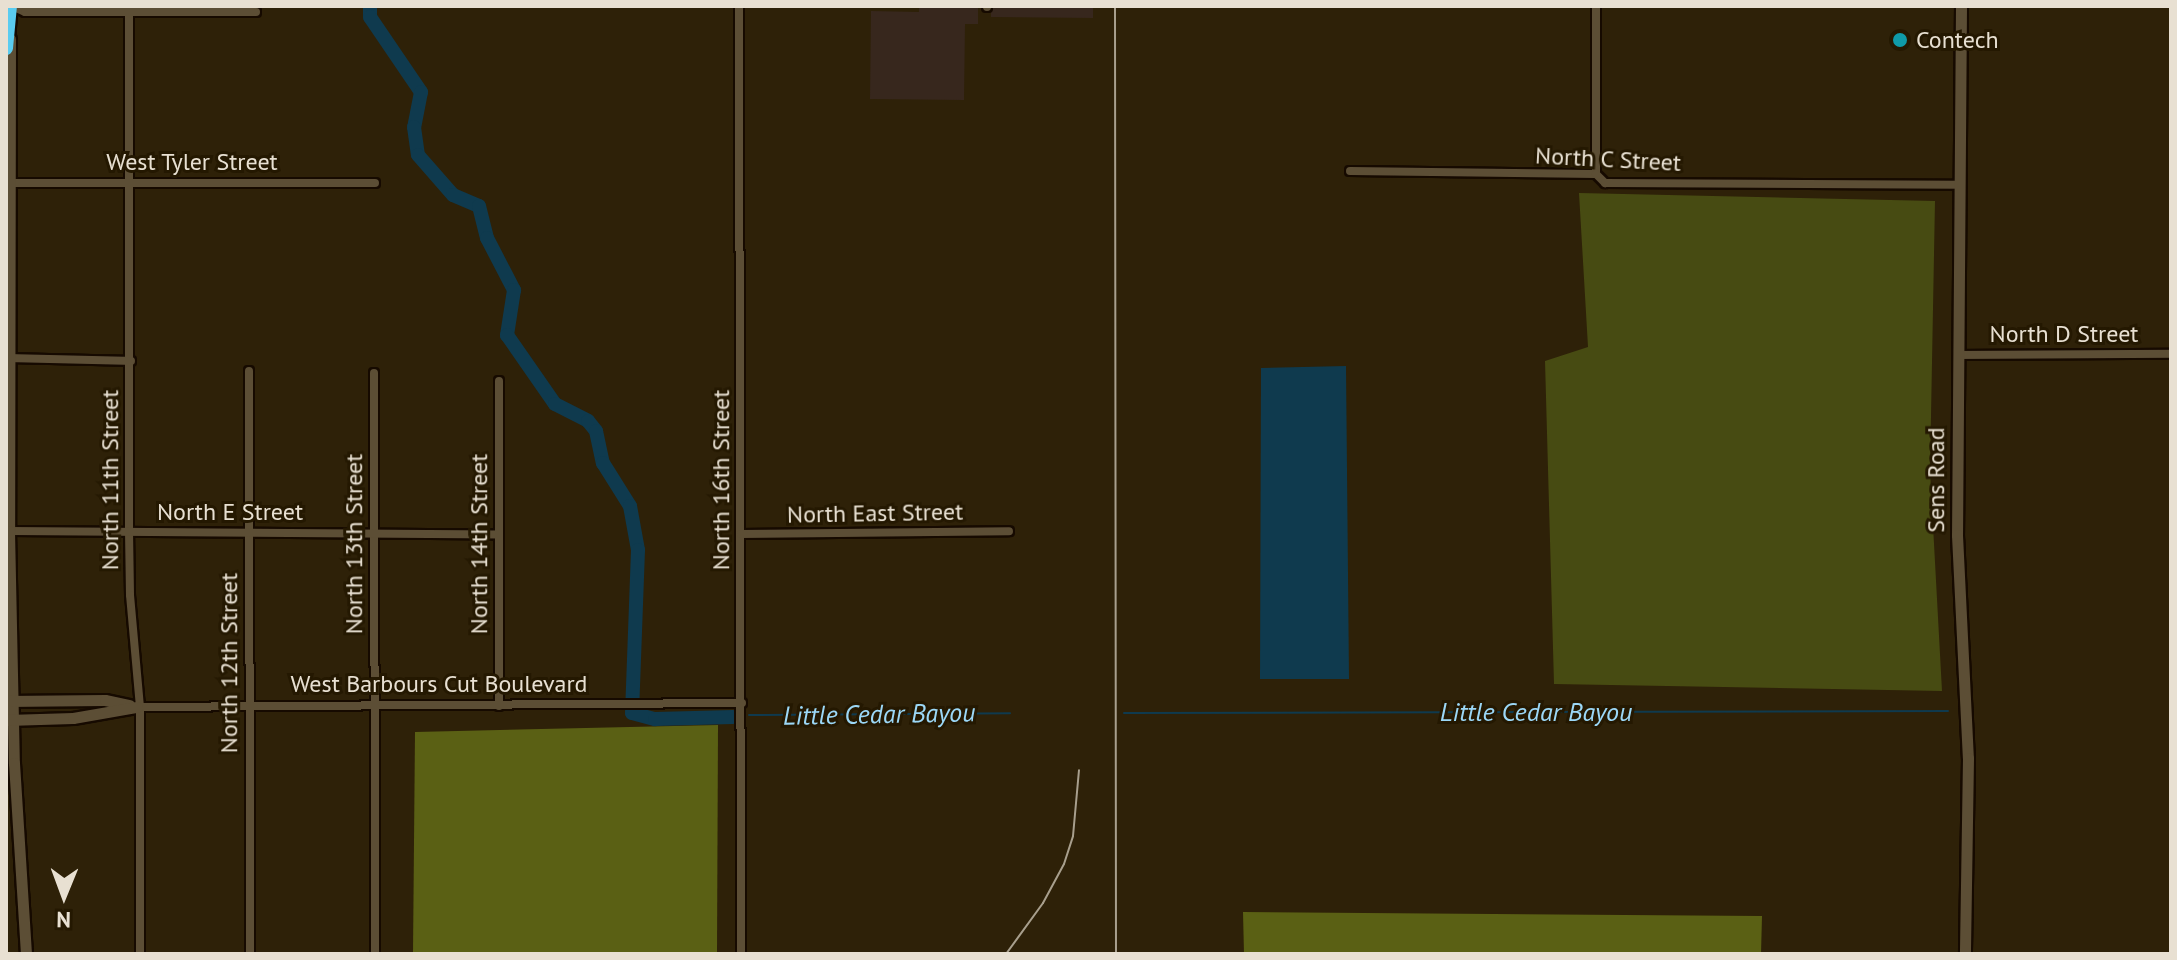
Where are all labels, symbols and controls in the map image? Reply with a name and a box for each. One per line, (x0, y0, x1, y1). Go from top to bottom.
place label: Contech (1916, 26, 1999, 54)
marker: Contech (1891, 31, 1909, 49)
street label: North C Street (1534, 141, 1682, 177)
street label: West Tyler Street (106, 148, 278, 176)
street label: North D Street (1990, 320, 2138, 348)
street label: North 11th Street (96, 390, 124, 570)
street label: North 16th Street (707, 390, 735, 570)
street label: Sens Road (1922, 427, 1950, 533)
street label: North 13th Street (340, 454, 368, 634)
street label: North 14th Street (465, 454, 493, 634)
street label: North East Street (787, 497, 963, 529)
street label: North E Street (157, 498, 303, 526)
street label: North 12th Street (215, 573, 243, 753)
street label: West Barbours Cut Boulevard (290, 670, 588, 698)
water label: Little Cedar Bayou (1440, 696, 1632, 728)
water label: Little Cedar Bayou (782, 697, 976, 731)
north arrow (24, 856, 104, 936)
text: N (56, 906, 71, 934)

